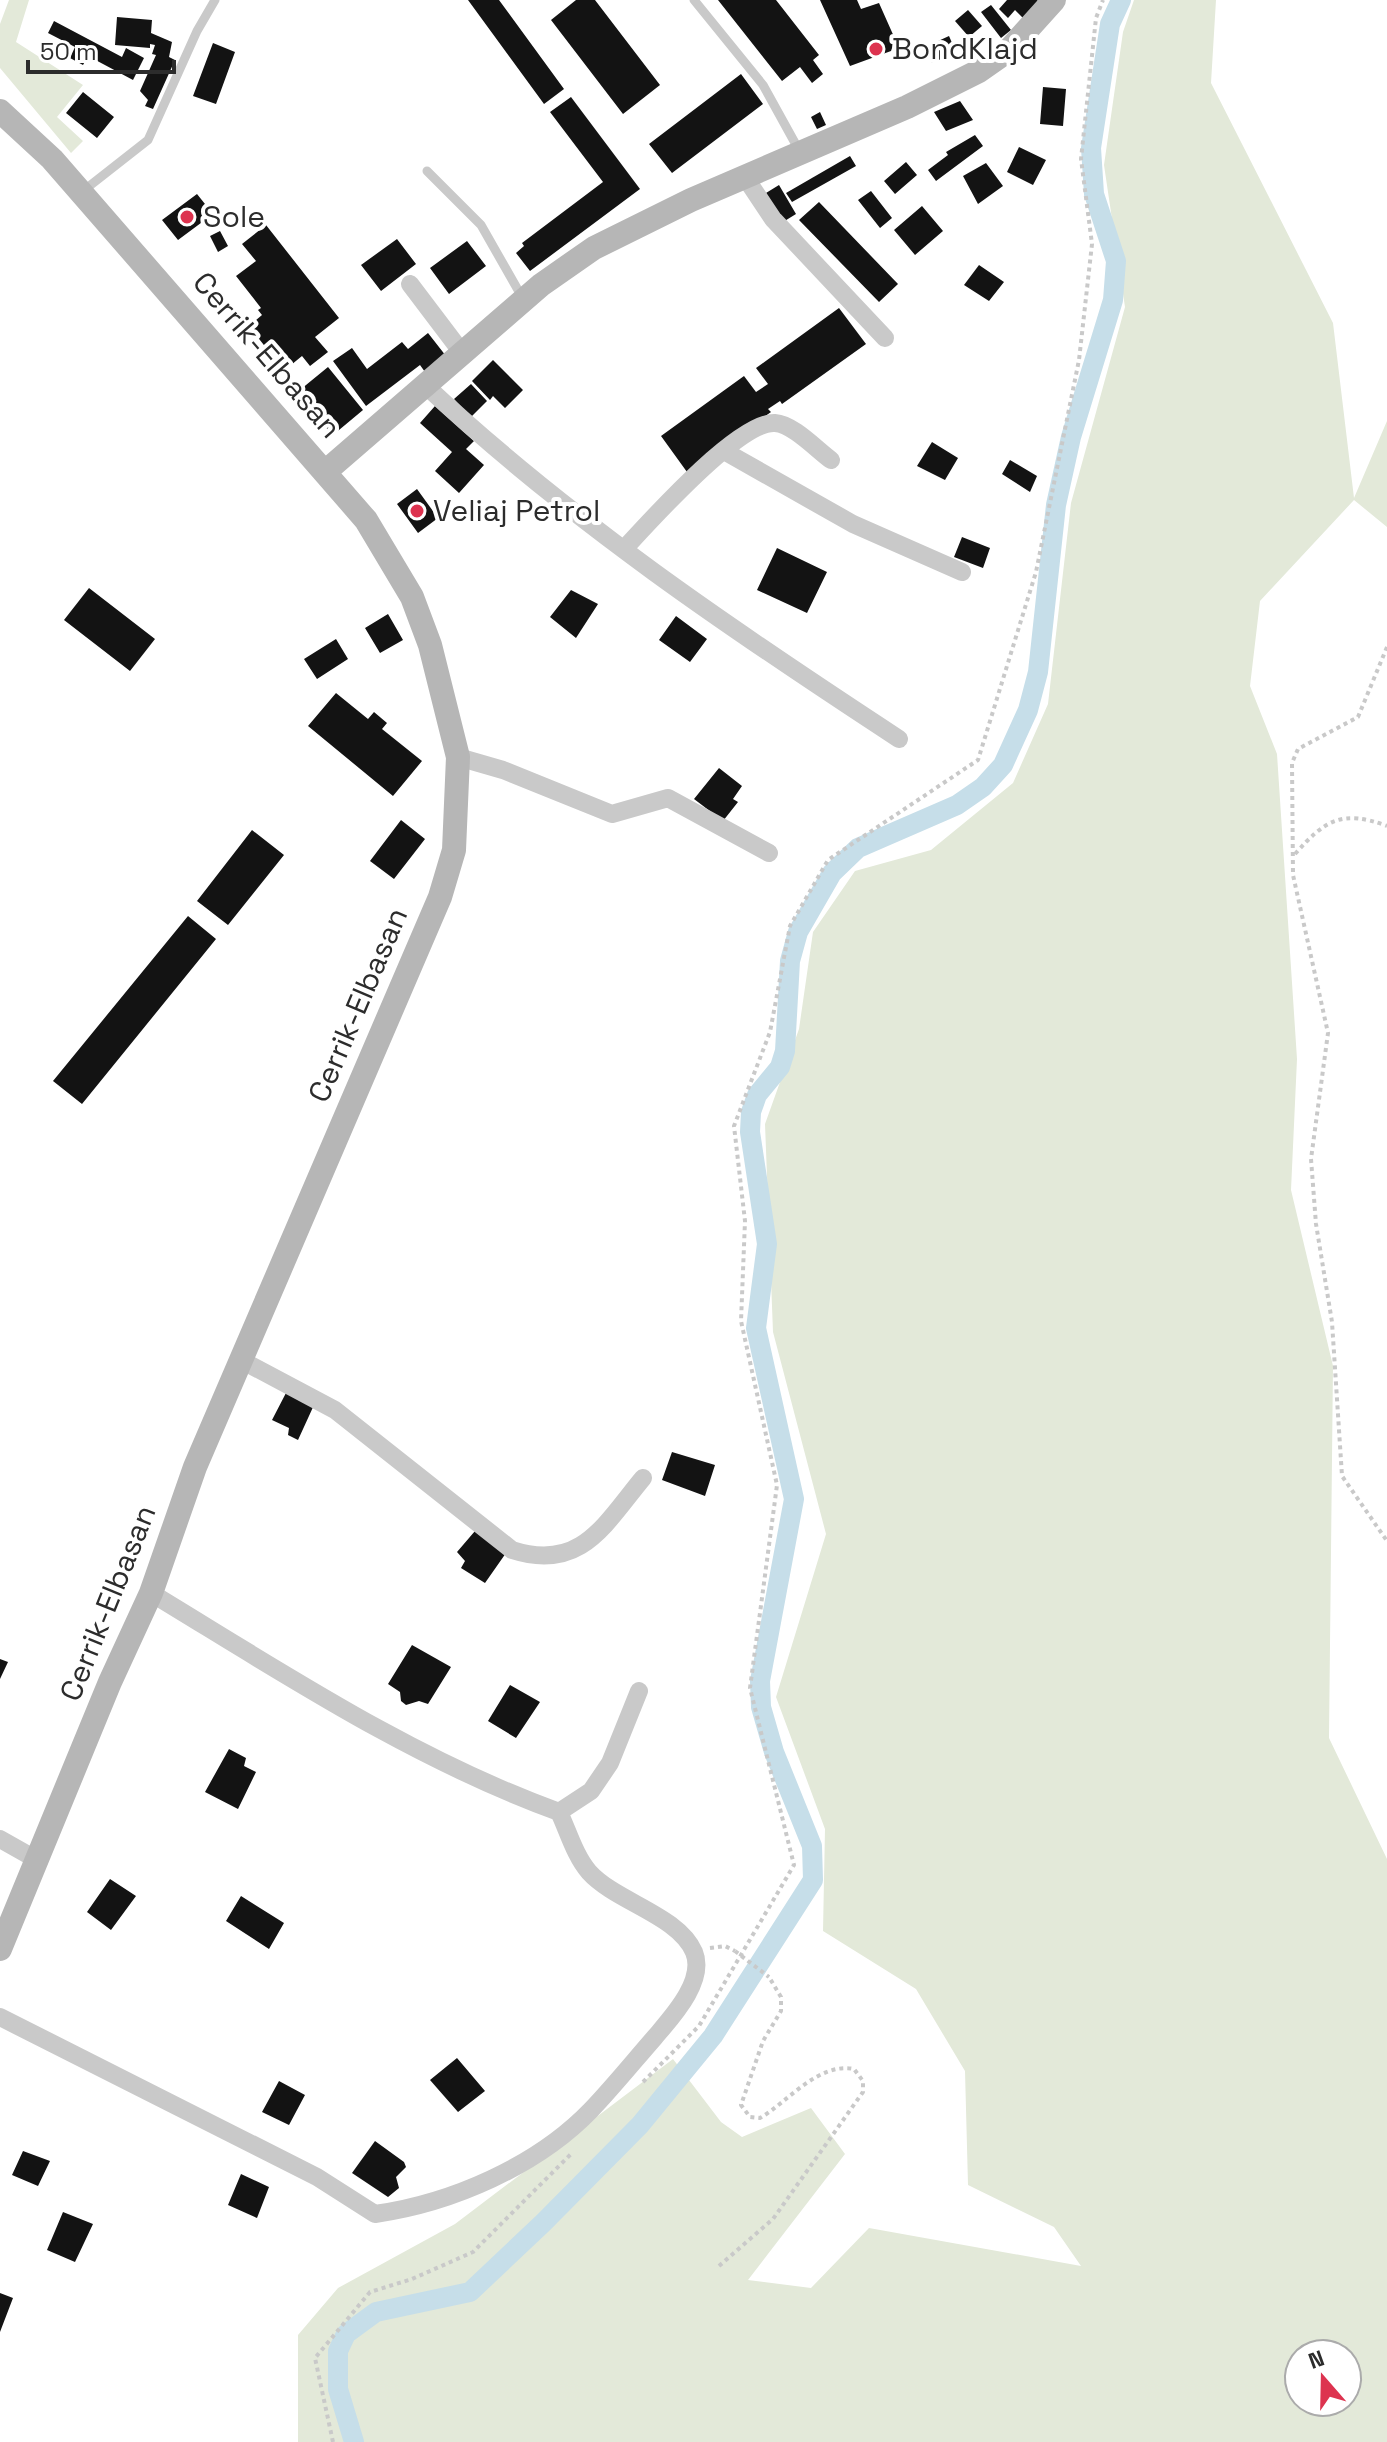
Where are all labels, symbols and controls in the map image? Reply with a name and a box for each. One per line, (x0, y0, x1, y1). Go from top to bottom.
scale bar (28, 24, 174, 74)
place label: BondKlajd (892, 29, 1038, 68)
text: 50 m (40, 36, 97, 67)
marker: BondKlajd (867, 40, 885, 58)
place label: Sole (203, 197, 265, 236)
marker: Sole (178, 208, 196, 226)
street label: Cerrik-Elbasan (184, 263, 350, 446)
place label: Veliaj Petrol (433, 491, 600, 530)
marker: Veliaj Petrol (408, 502, 426, 520)
street label: Cerrik-Elbasan (299, 901, 416, 1108)
street label: Cerrik-Elbasan (51, 1499, 165, 1707)
north arrow (1283, 2338, 1363, 2418)
text: N (1304, 2344, 1328, 2375)

